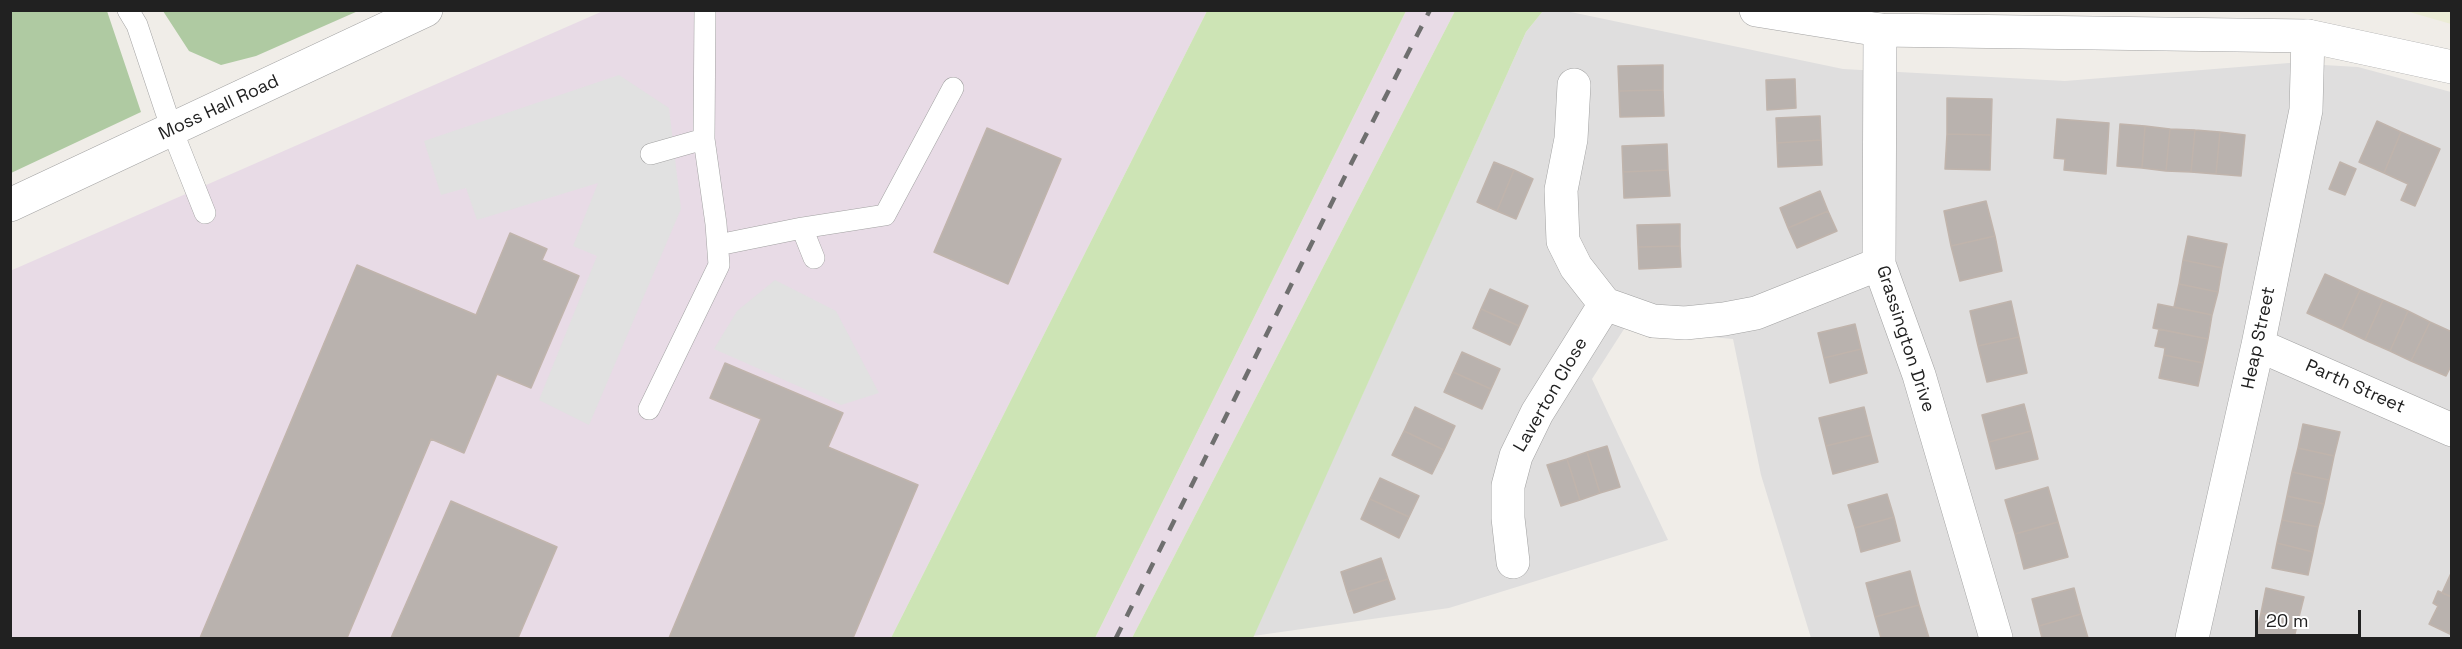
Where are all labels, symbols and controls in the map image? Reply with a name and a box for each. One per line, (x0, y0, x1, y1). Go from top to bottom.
street label: Moss Hall Road (155, 71, 283, 145)
street label: Grassington Drive (1871, 263, 1939, 415)
street label: Heap Street (2238, 285, 2280, 391)
street label: Laverton Close (1510, 334, 1592, 456)
street label: Parth Street (2302, 355, 2408, 419)
scale bar (2258, 598, 2364, 636)
text: 20 m (2266, 609, 2309, 632)

